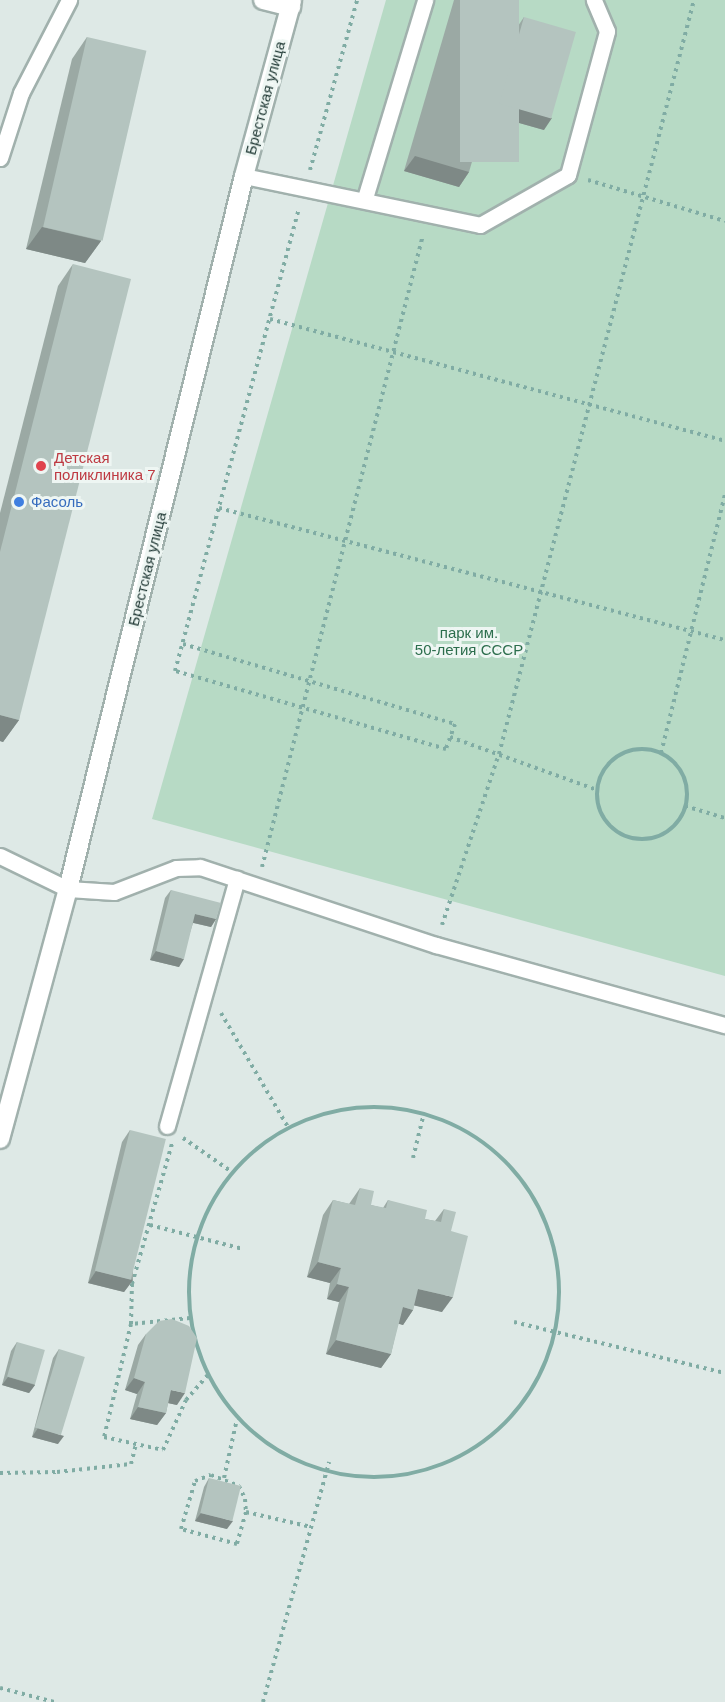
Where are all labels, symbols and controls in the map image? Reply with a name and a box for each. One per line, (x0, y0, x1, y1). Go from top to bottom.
street label: Брестская улица (241, 39, 289, 157)
place label: Детская поликлиника 7 (54, 448, 156, 483)
marker: Детская поликлиника 7 (32, 457, 50, 475)
place label: Фасоль (31, 493, 83, 511)
marker: Фасоль (12, 495, 26, 509)
street label: Брестская улица (124, 510, 170, 628)
park label: парк им. 50-летия СССР (415, 623, 523, 658)

